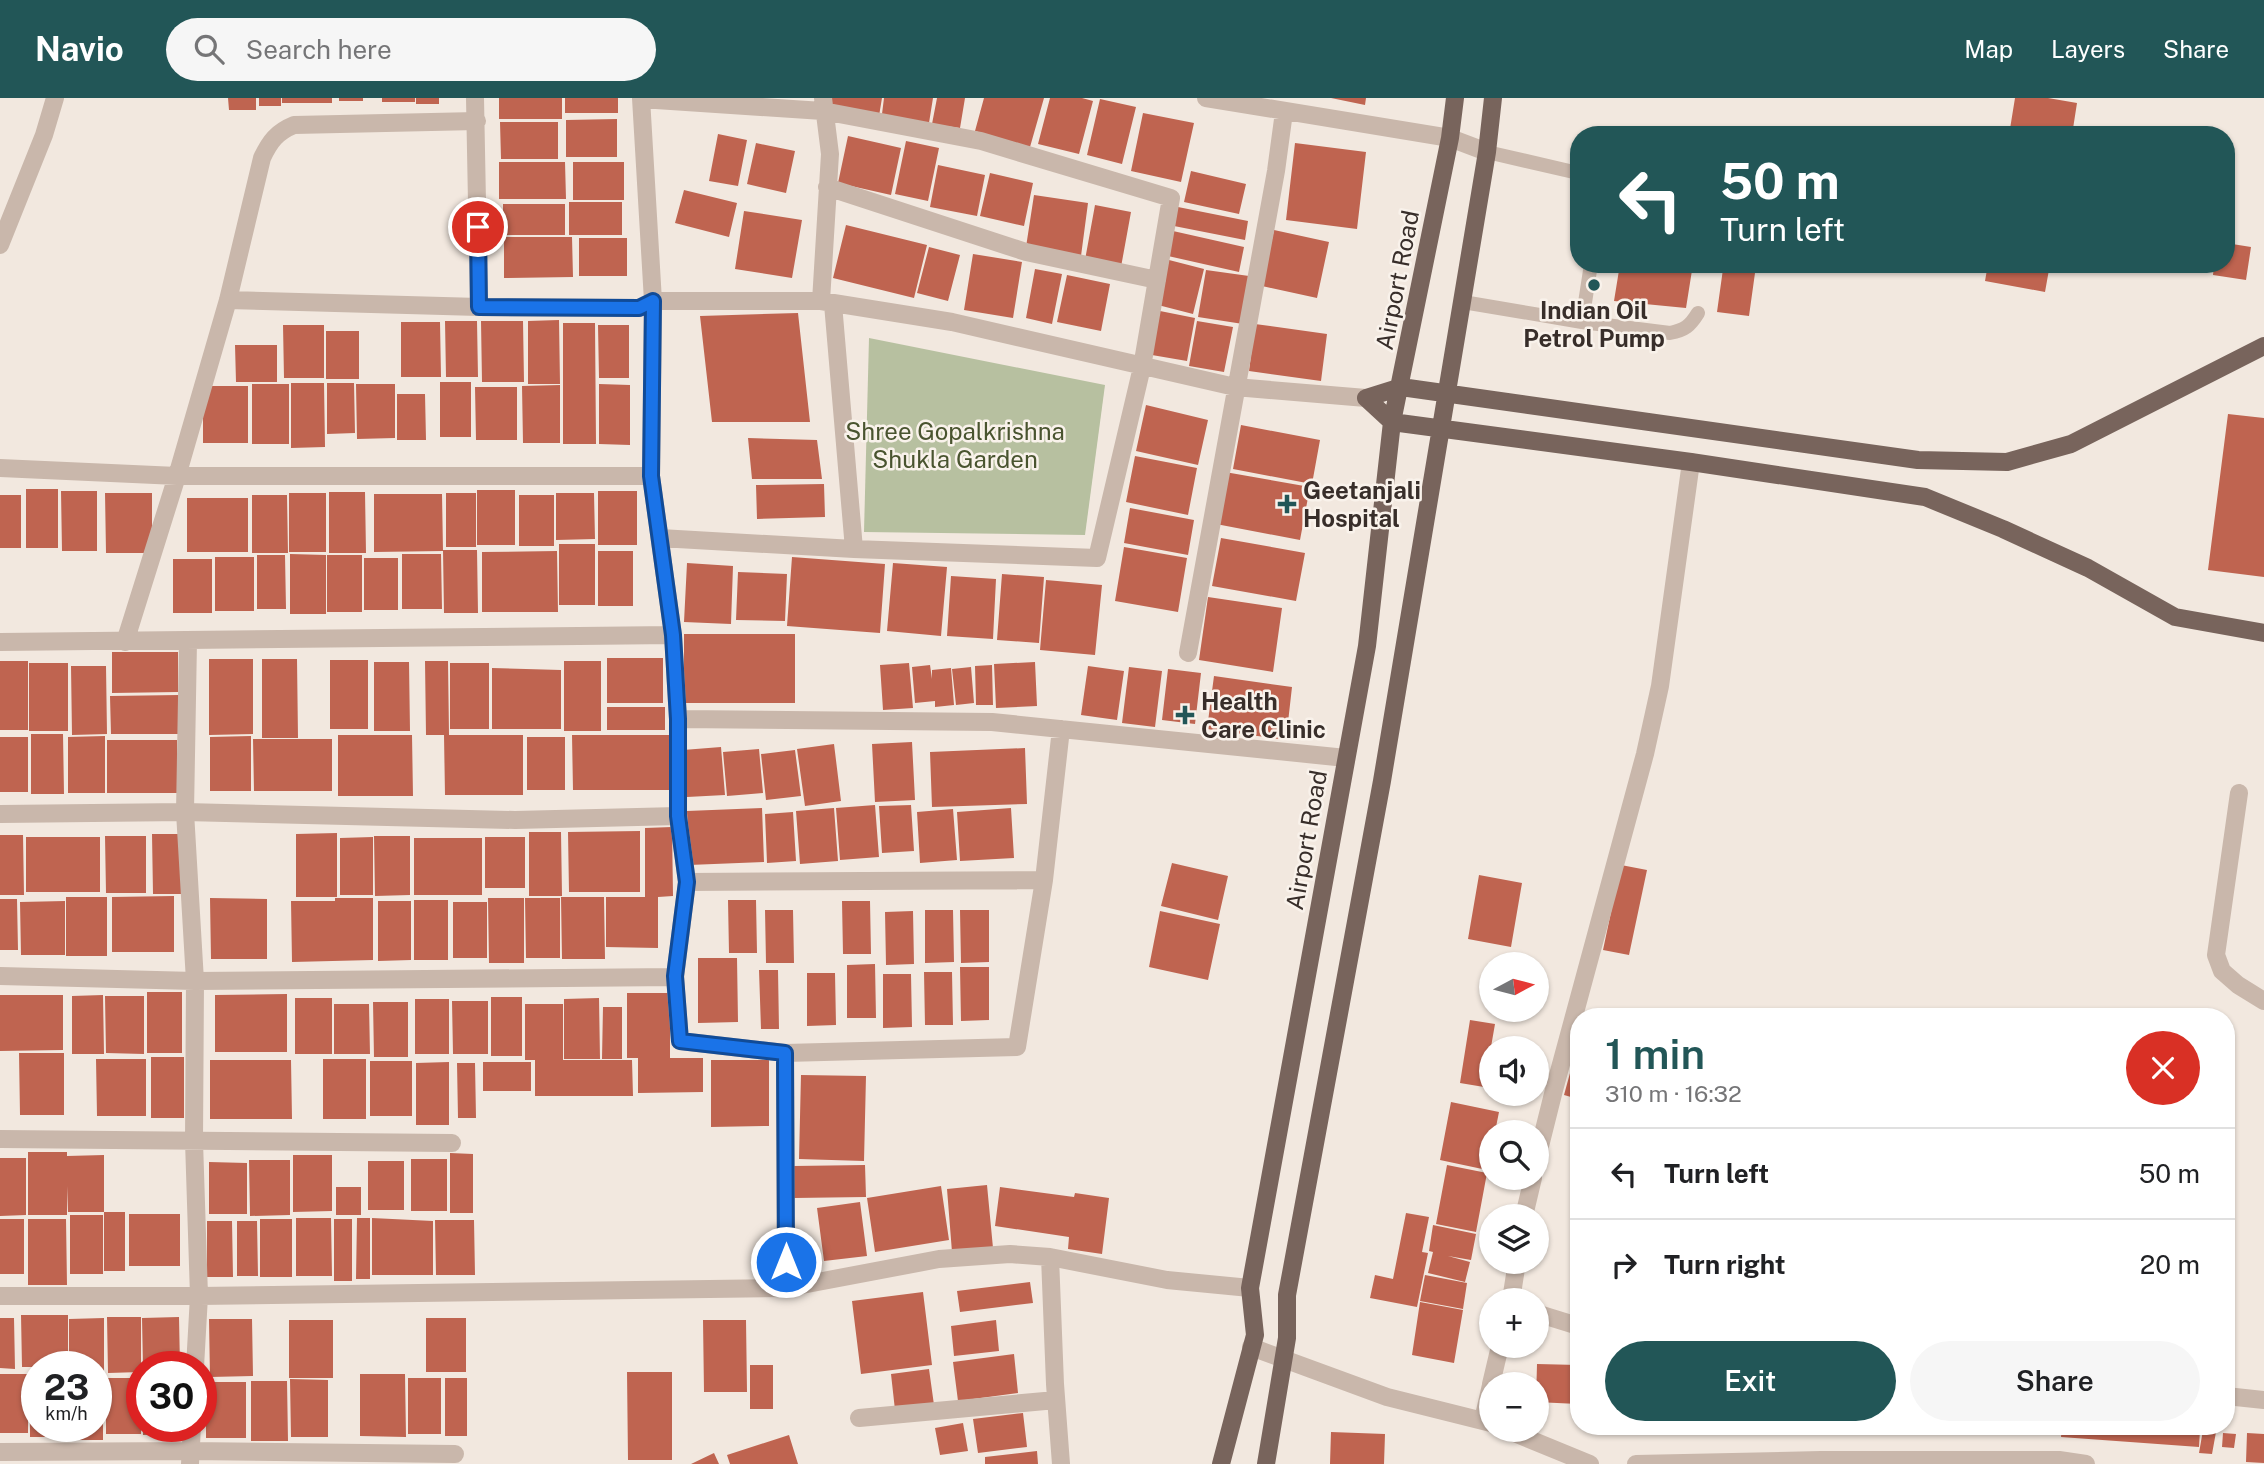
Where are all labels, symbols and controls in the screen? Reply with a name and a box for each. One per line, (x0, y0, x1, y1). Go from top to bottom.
search box (166, 18, 656, 81)
text: Navio (35, 30, 124, 68)
icon: search (190, 30, 228, 68)
text: Search here (246, 34, 392, 65)
text: Map (1964, 35, 2013, 63)
text: Layers (2051, 35, 2125, 63)
text: Share (2163, 35, 2229, 63)
text: 50 m (1720, 152, 1840, 210)
icon: left (1605, 154, 1696, 245)
pin (448, 197, 508, 257)
icon: arrive (459, 208, 497, 246)
street label: Airport Road (1370, 208, 1424, 352)
text: Turn left (1720, 211, 1845, 248)
marker: Indian Oil Petrol Pump (1586, 277, 1602, 293)
place label: Indian Oil Petrol Pump (1523, 296, 1665, 352)
park label: Shree Gopalkrishna Shukla Garden (845, 417, 1065, 473)
place label: Geetanjali Hospital (1303, 476, 1421, 532)
marker: Geetanjali Hospital (1277, 494, 1297, 514)
place label: Health Care Clinic (1201, 687, 1326, 743)
marker: Health Care Clinic (1175, 705, 1195, 725)
street label: Airport Road (1280, 768, 1332, 912)
north arrow (1479, 952, 1549, 1022)
map controls (1479, 952, 1549, 1442)
text: 1 min (1605, 1029, 1705, 1078)
button: close (2126, 1031, 2200, 1105)
button: sound (1479, 1036, 1549, 1106)
text: 310 m · 16:32 (1605, 1080, 1742, 1107)
button: search (1479, 1120, 1549, 1190)
icon: left (1605, 1155, 1643, 1193)
text: Turn left (1664, 1158, 1769, 1189)
text: 50 m (2139, 1158, 2200, 1189)
button: layers (1479, 1204, 1549, 1274)
position arrow (749, 1225, 823, 1299)
icon: right (1605, 1246, 1643, 1284)
text: Turn right (1664, 1249, 1786, 1280)
text: 20 m (2140, 1249, 2200, 1280)
button: + (1479, 1288, 1549, 1358)
button: Exit (1605, 1341, 1896, 1421)
button: Share (1910, 1341, 2200, 1421)
speed limit sign: 30 (126, 1351, 217, 1442)
text: 23 (44, 1367, 89, 1408)
button: − (1479, 1372, 1549, 1442)
text: km/h (45, 1403, 88, 1424)

